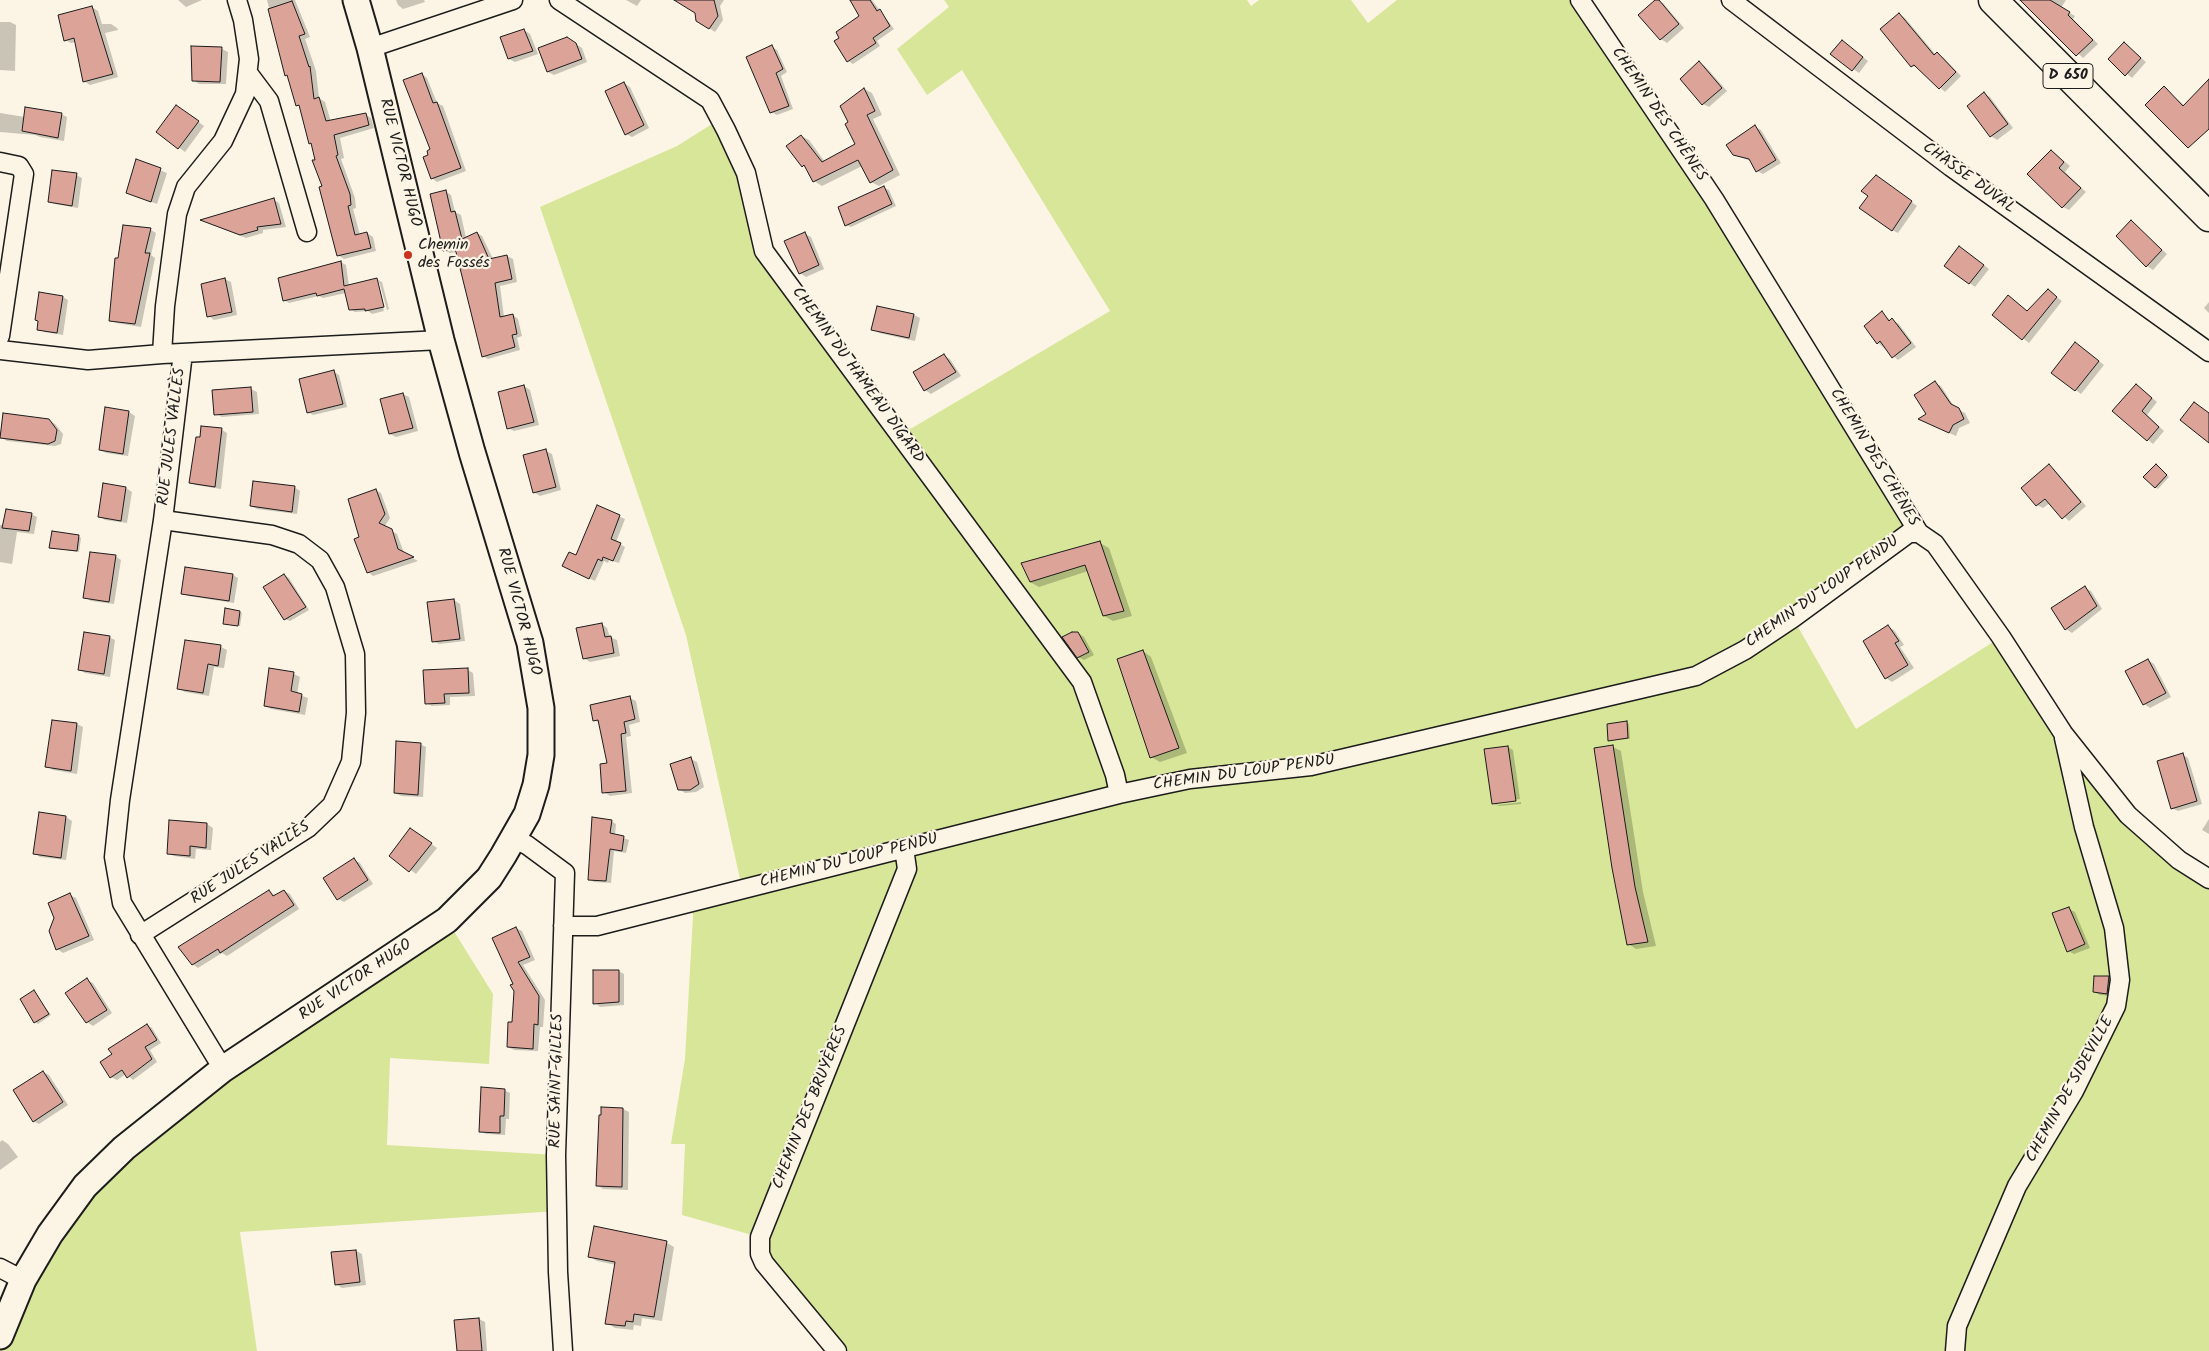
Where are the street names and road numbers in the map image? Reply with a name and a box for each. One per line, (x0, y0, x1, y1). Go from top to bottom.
street label: CHEMIN DES CHÊNES (1606, 44, 1710, 186)
road number: D 650 (2043, 64, 2093, 88)
street label: RUE VICTOR HUGO (374, 97, 424, 229)
street label: CHASSE DUVAL (1918, 139, 2018, 219)
street label: CHEMIN DU HAMEAU DIGARD (787, 284, 927, 468)
street label: RUE JULES VALLÈS (155, 367, 191, 507)
street label: CHEMIN DES CHÊNES (1824, 386, 1922, 530)
street label: CHEMIN DU LOUP PENDU (1743, 533, 1903, 653)
street label: RUE VICTOR HUGO (492, 546, 544, 678)
street label: CHEMIN DU LOUP PENDU (1152, 752, 1336, 796)
street label: RUE JULES VALLÈS (188, 818, 314, 910)
street label: CHEMIN DU LOUP PENDU (758, 831, 940, 893)
street label: RUE VICTOR HUGO (296, 936, 416, 1026)
street label: RUE SAINT-GILLES (547, 1014, 569, 1148)
street label: CHEMIN DE SIDEVILLE (2023, 1014, 2119, 1166)
street label: CHEMIN DES BRUYÈRES (770, 1024, 852, 1192)

